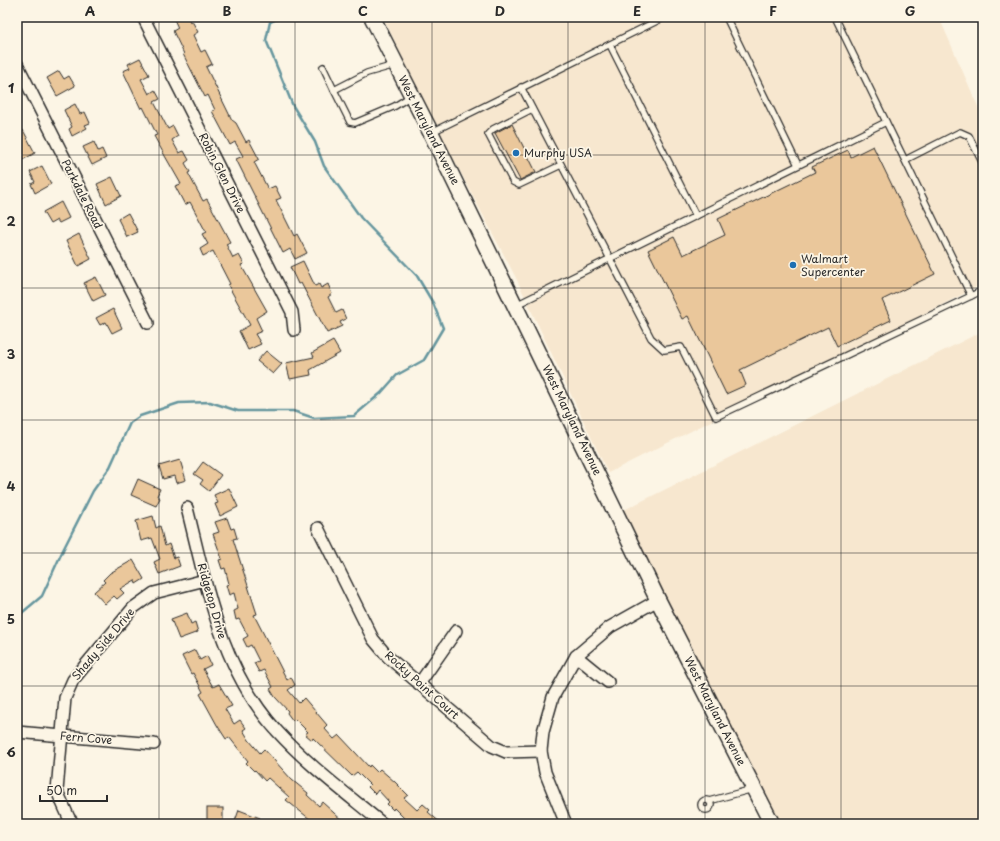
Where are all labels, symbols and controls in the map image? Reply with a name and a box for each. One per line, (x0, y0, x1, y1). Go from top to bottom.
text: A (85, 1, 95, 20)
text: B (223, 1, 232, 20)
text: C (358, 1, 368, 20)
text: D (495, 1, 505, 20)
text: E (633, 1, 641, 20)
text: F (769, 1, 777, 20)
text: G (905, 1, 915, 20)
street label: West Maryland Avenue (394, 72, 464, 187)
text: 1 (8, 78, 14, 97)
street label: Robin Glen Drive (195, 130, 250, 216)
place label: Murphy USA (524, 144, 592, 161)
marker: Murphy USA (511, 148, 521, 158)
street label: Parkdale Road (58, 156, 107, 232)
text: 2 (6, 211, 16, 230)
place label: Walmart Supercenter (801, 250, 866, 280)
marker: Walmart Supercenter (788, 260, 798, 270)
text: 3 (7, 344, 16, 363)
street label: West Maryland Avenue (538, 362, 607, 478)
text: 4 (7, 476, 16, 495)
street label: Ridgetop Drive (194, 561, 231, 641)
street label: Shady Side Drive (67, 604, 138, 684)
text: 5 (7, 609, 15, 628)
street label: Rocky Point Court (381, 647, 464, 723)
street label: West Maryland Avenue (680, 653, 750, 768)
street label: Fern Cove (59, 727, 113, 748)
text: 6 (6, 742, 16, 761)
scale bar (40, 777, 107, 803)
text: 50 m (46, 781, 77, 799)

